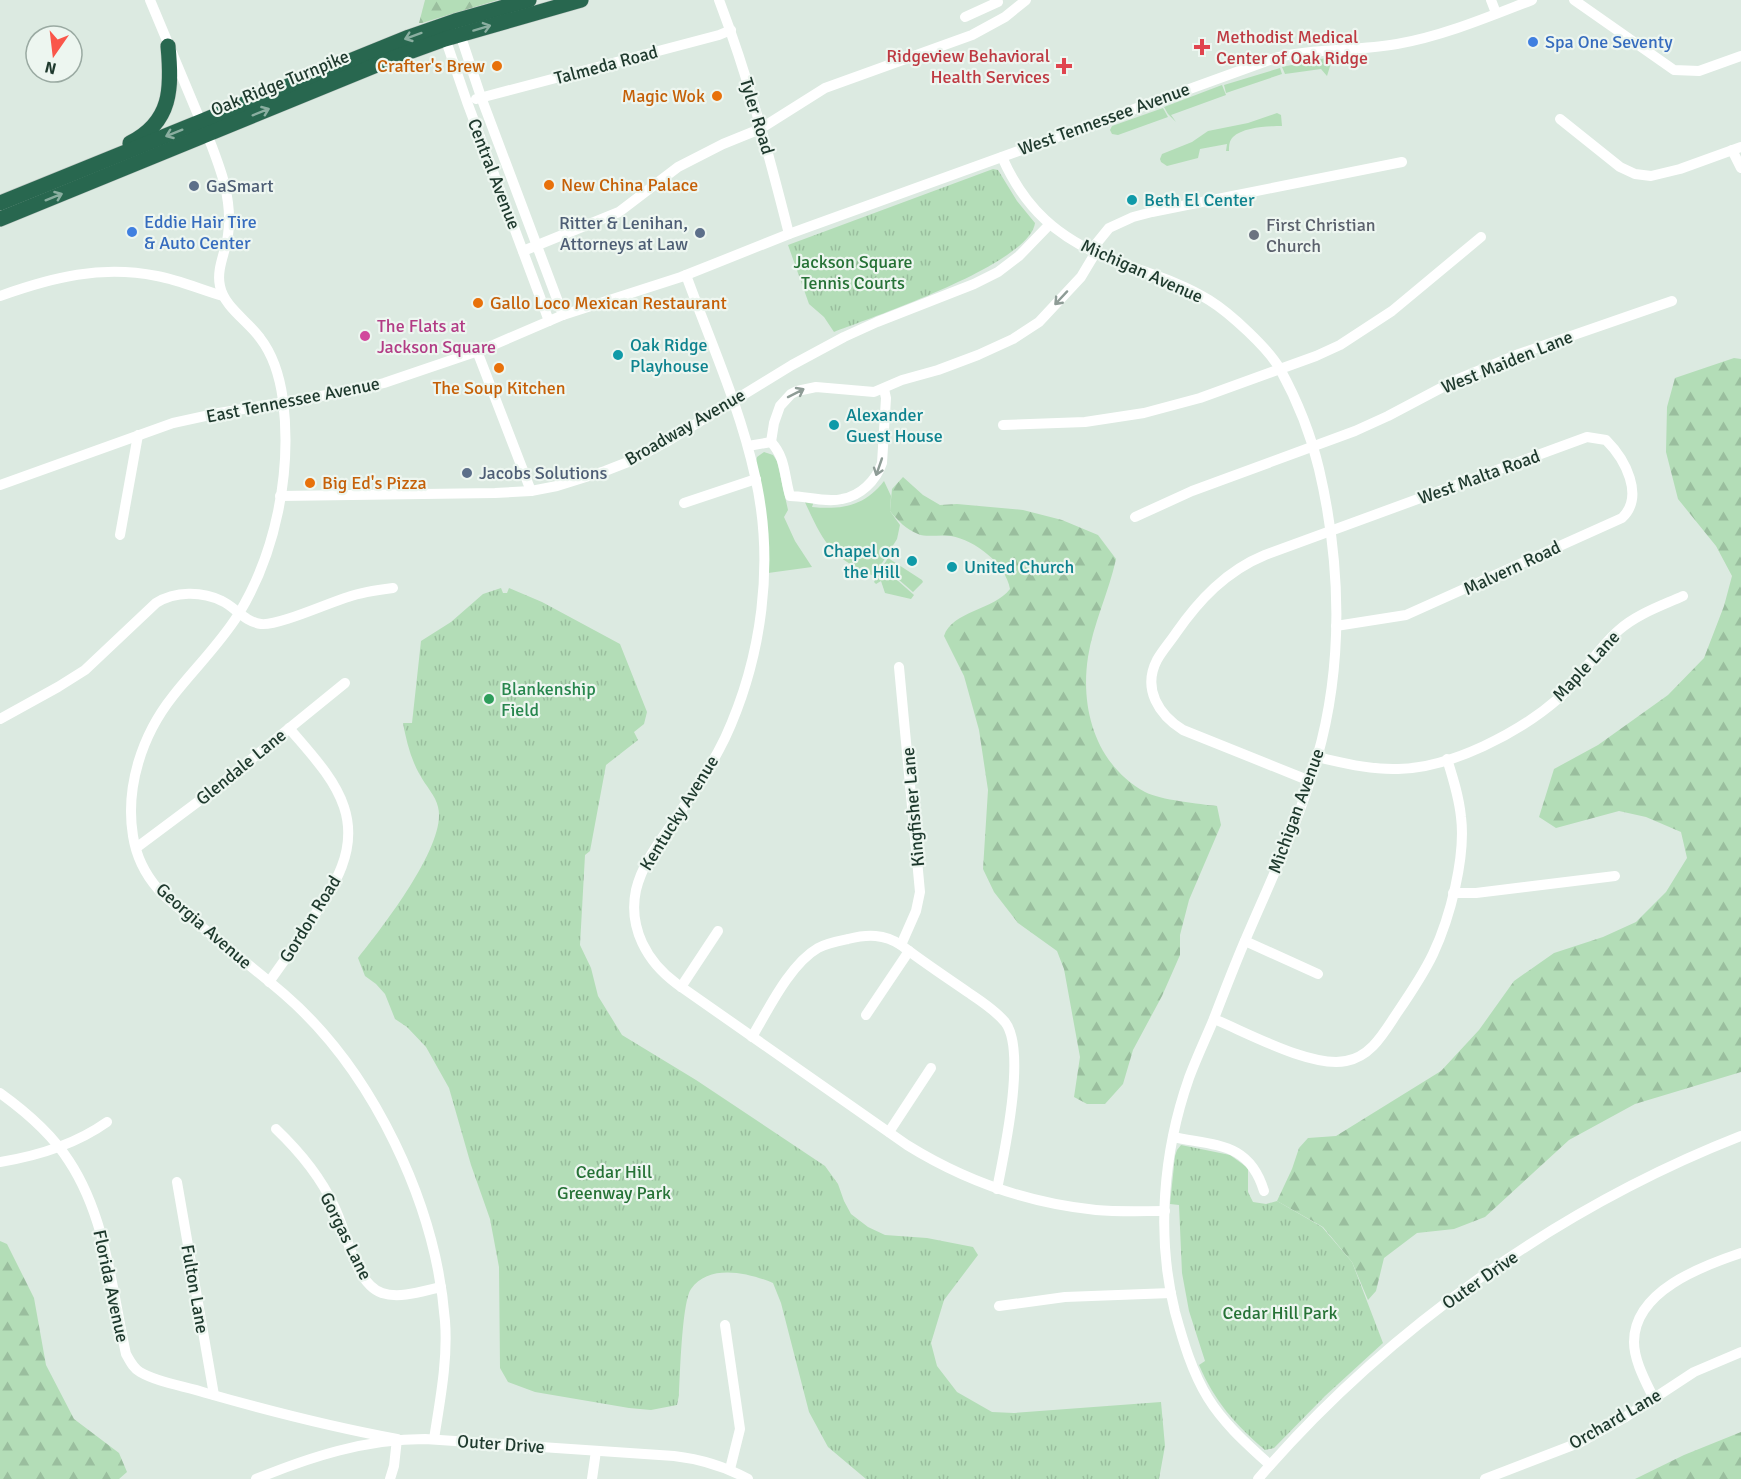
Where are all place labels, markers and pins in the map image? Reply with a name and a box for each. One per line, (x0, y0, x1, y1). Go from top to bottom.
place label: Methodist Medical Center of Oak Ridge (1216, 26, 1368, 69)
place label: Spa One Seventy (1545, 31, 1673, 53)
marker: Spa One Seventy (1526, 35, 1540, 49)
marker: Methodist Medical Center of Oak Ridge (1193, 38, 1211, 56)
place label: Ridgeview Behavioral Health Services (886, 45, 1050, 88)
place label: Crafter's Brew (377, 55, 485, 77)
marker: Ridgeview Behavioral Health Services (1055, 57, 1073, 75)
marker: Crafter's Brew (490, 59, 504, 73)
place label: Magic Wok (622, 85, 705, 107)
marker: Magic Wok (710, 89, 724, 103)
place label: New China Palace (561, 174, 698, 196)
place label: GaSmart (206, 175, 273, 197)
marker: New China Palace (542, 178, 556, 192)
marker: GaSmart (187, 179, 201, 193)
place label: Beth El Center (1144, 189, 1255, 211)
marker: Beth El Center (1125, 193, 1139, 207)
place label: Eddie Hair Tire & Auto Center (144, 211, 257, 254)
place label: Ritter & Lenihan, Attorneys at Law (559, 212, 688, 255)
place label: First Christian Church (1266, 214, 1376, 257)
marker: Eddie Hair Tire & Auto Center (125, 225, 139, 239)
marker: Ritter & Lenihan, Attorneys at Law (693, 226, 707, 240)
marker: First Christian Church (1247, 228, 1261, 242)
place label: Gallo Loco Mexican Restaurant (490, 292, 727, 314)
marker: Gallo Loco Mexican Restaurant (471, 296, 485, 310)
place label: The Flats at Jackson Square (377, 315, 496, 358)
marker: The Flats at Jackson Square (358, 329, 372, 343)
place label: Oak Ridge Playhouse (630, 334, 709, 377)
marker: Oak Ridge Playhouse (611, 348, 625, 362)
marker: The Soup Kitchen (492, 361, 506, 375)
place label: The Soup Kitchen (432, 377, 566, 399)
place label: Alexander Guest House (846, 404, 943, 447)
marker: Alexander Guest House (827, 418, 841, 432)
place label: Jacobs Solutions (479, 462, 608, 484)
marker: Jacobs Solutions (460, 466, 474, 480)
place label: Big Ed's Pizza (322, 472, 427, 494)
marker: Big Ed's Pizza (303, 476, 317, 490)
place label: Chapel on the Hill (823, 540, 900, 583)
marker: Chapel on the Hill (905, 554, 919, 568)
place label: United Church (964, 556, 1074, 578)
marker: United Church (945, 560, 959, 574)
place label: Blankenship Field (501, 678, 596, 721)
marker: Blankenship Field (482, 692, 496, 706)

